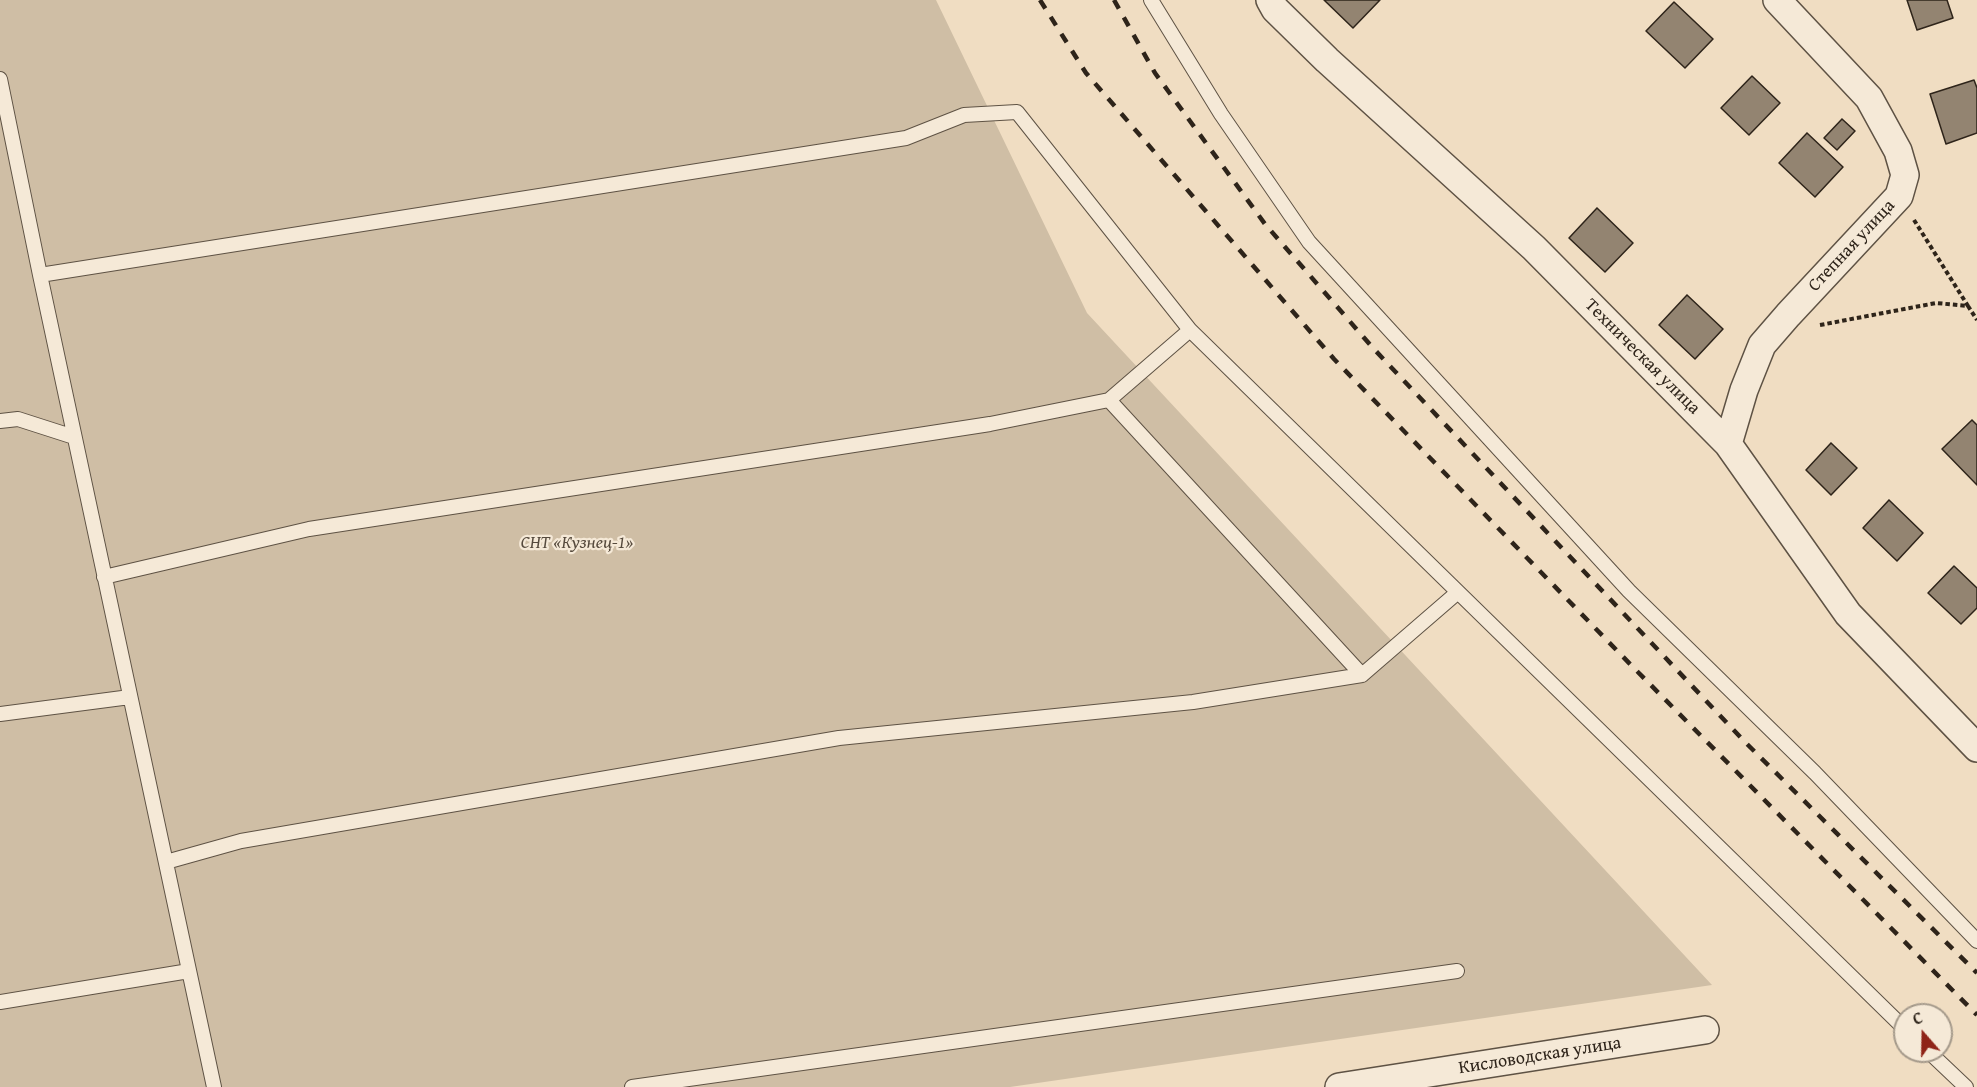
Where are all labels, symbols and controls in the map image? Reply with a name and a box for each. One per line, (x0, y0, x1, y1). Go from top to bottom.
street label: Степная улица (1804, 196, 1900, 296)
street label: Техническая улица (1580, 295, 1704, 419)
park label: СНТ «Кузнец-1» (521, 532, 633, 554)
north arrow (1893, 1003, 1953, 1063)
text: С (1909, 1005, 1926, 1031)
street label: Кисловодская улица (1457, 1032, 1623, 1080)

